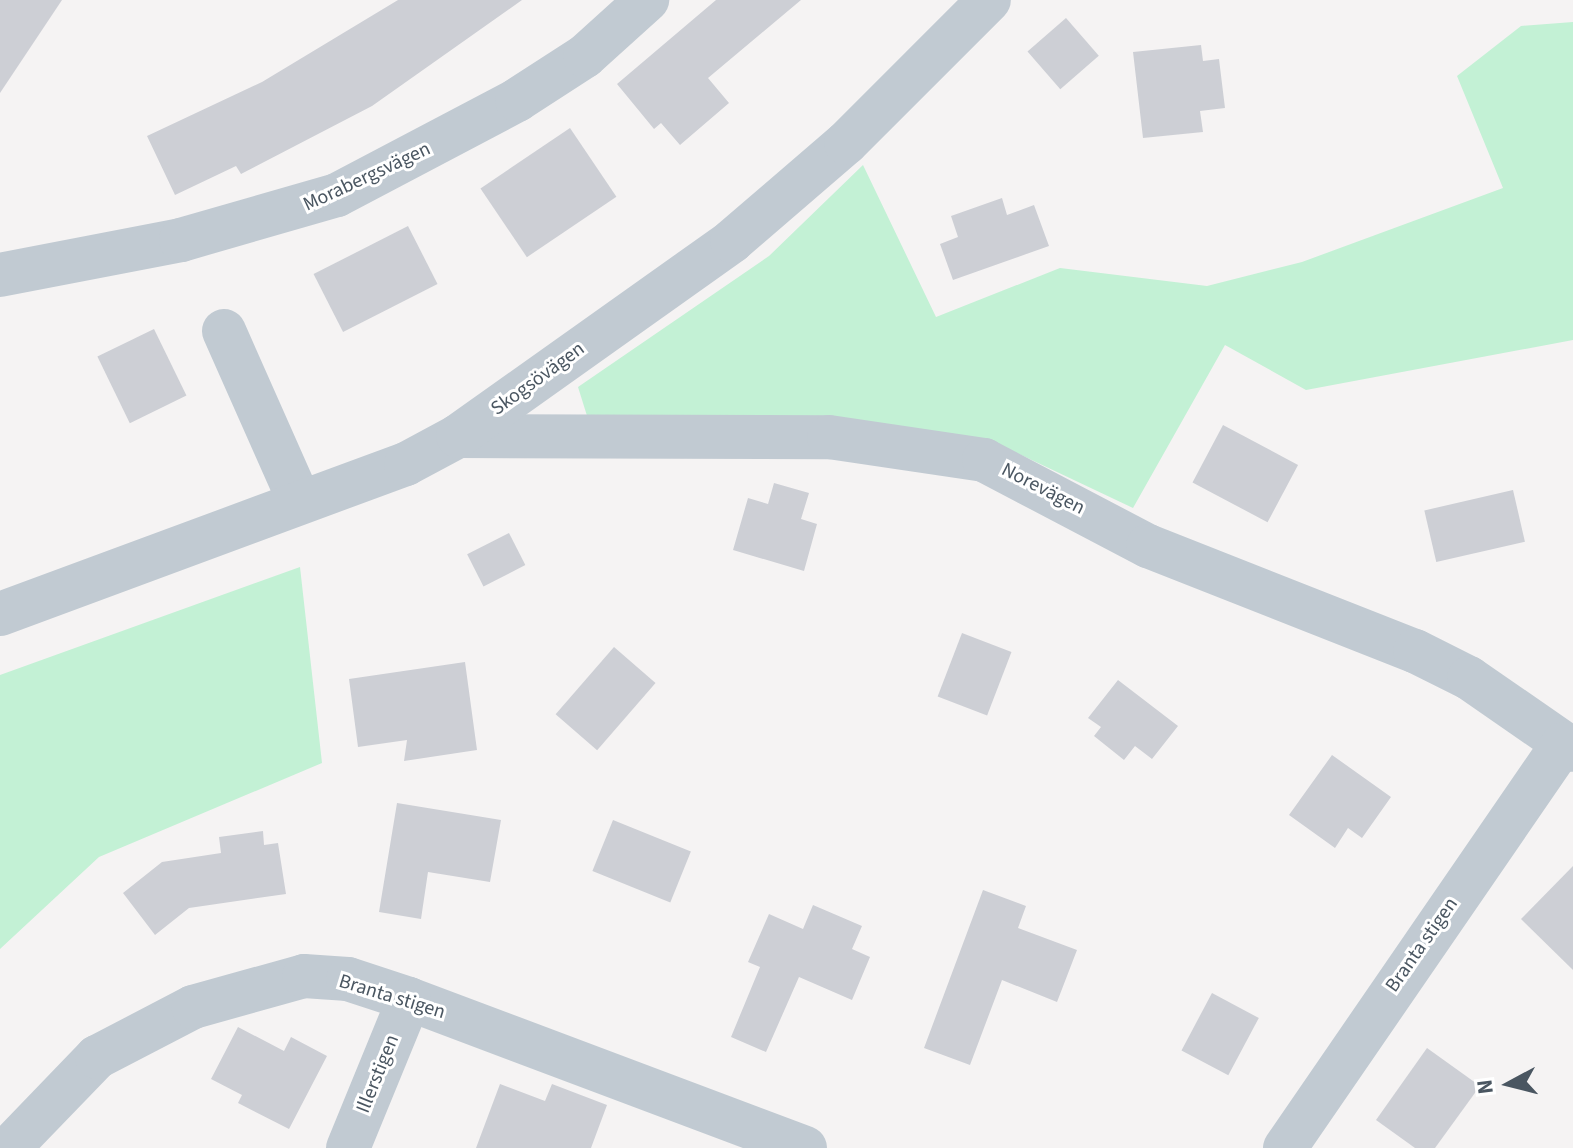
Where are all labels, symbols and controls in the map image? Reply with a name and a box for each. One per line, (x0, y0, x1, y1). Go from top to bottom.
street label: Morabergsvägen (299, 137, 435, 217)
street label: Skogsövägen (486, 337, 590, 421)
street label: Norevägen (997, 458, 1089, 520)
street label: Branta stigen (1381, 893, 1463, 997)
street label: Branta stigen (336, 969, 448, 1025)
street label: Illerstigen (351, 1031, 405, 1117)
north arrow (1469, 1044, 1549, 1124)
text: N (1468, 1078, 1502, 1096)

